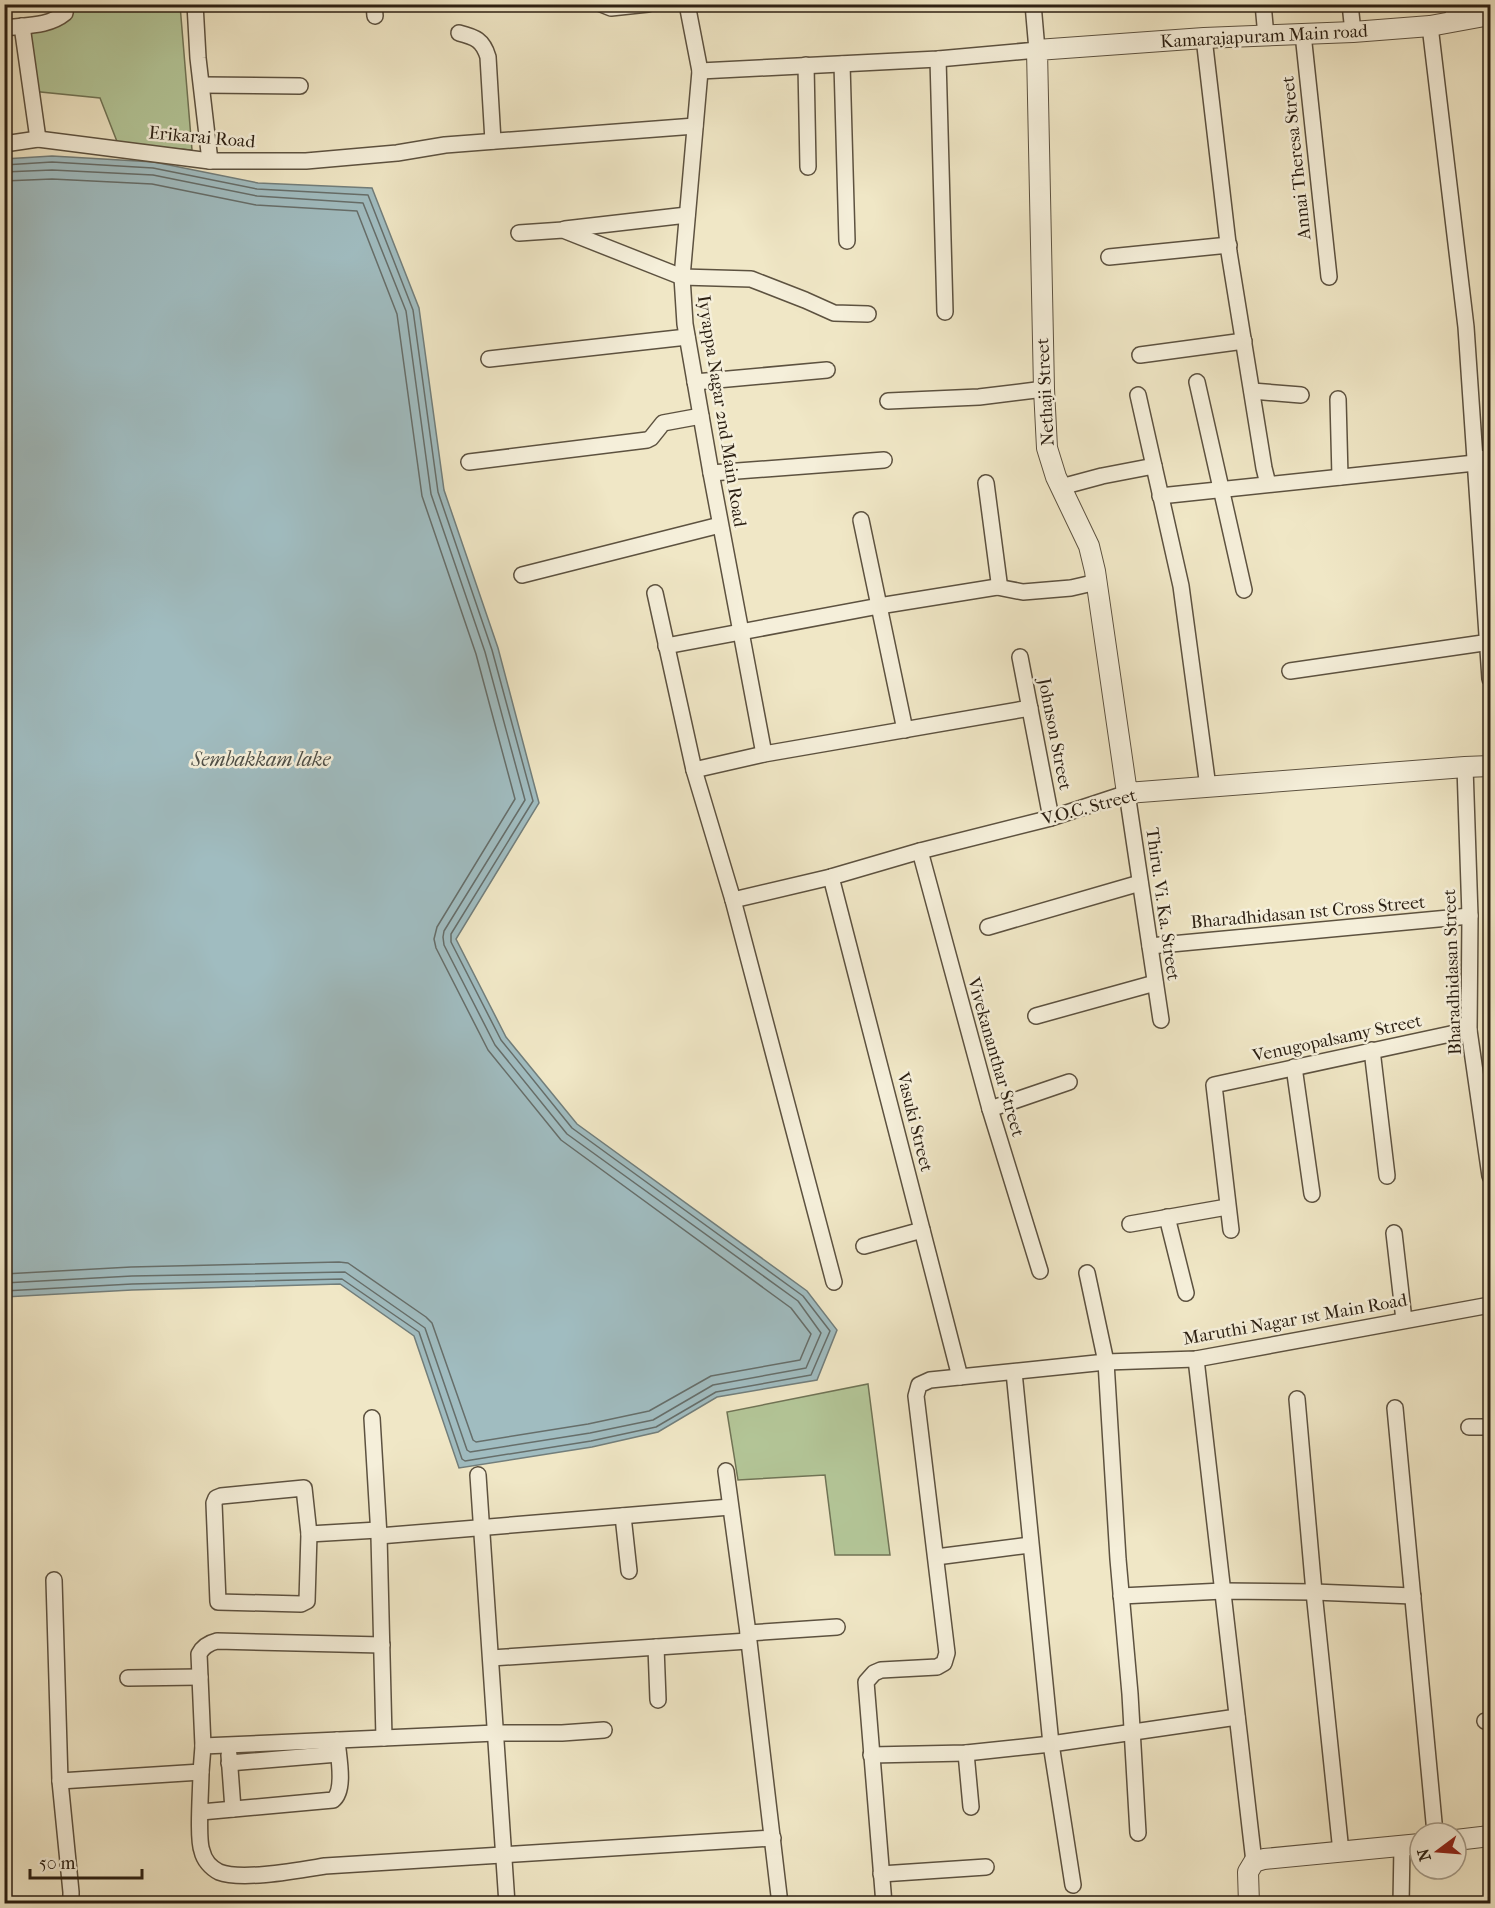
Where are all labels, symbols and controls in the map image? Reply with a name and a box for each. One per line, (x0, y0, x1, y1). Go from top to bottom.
street label: Kamarajapuram Main road (1160, 21, 1368, 52)
street label: Annai Theresa Street (1277, 75, 1316, 242)
street label: Erikarai Road (148, 122, 256, 153)
street label: Iyyappa Nagar 2nd Main Road (693, 294, 750, 529)
street label: Nethaji Street (1032, 337, 1059, 447)
street label: Johnson Street (1033, 674, 1076, 792)
water label: Sembakkam lake (190, 748, 332, 771)
street label: V.O.C. Street (1039, 785, 1139, 830)
street label: Thiru. Vi. Ka. Street (1141, 826, 1184, 982)
street label: Bharadhidasan Street (1439, 888, 1466, 1055)
street label: Bharadhidasan 1st Cross Street (1190, 892, 1427, 933)
street label: Vivekananthar Street (962, 974, 1028, 1140)
street label: Venugopalsamy Street (1250, 1010, 1424, 1067)
street label: Vasuki Street (892, 1069, 937, 1175)
street label: Maruthi Nagar 1st Main Road (1181, 1289, 1409, 1350)
north arrow (1408, 1821, 1468, 1881)
scale bar (30, 1842, 142, 1880)
text: N (1413, 1846, 1435, 1863)
text: 50 m (39, 1853, 76, 1874)

